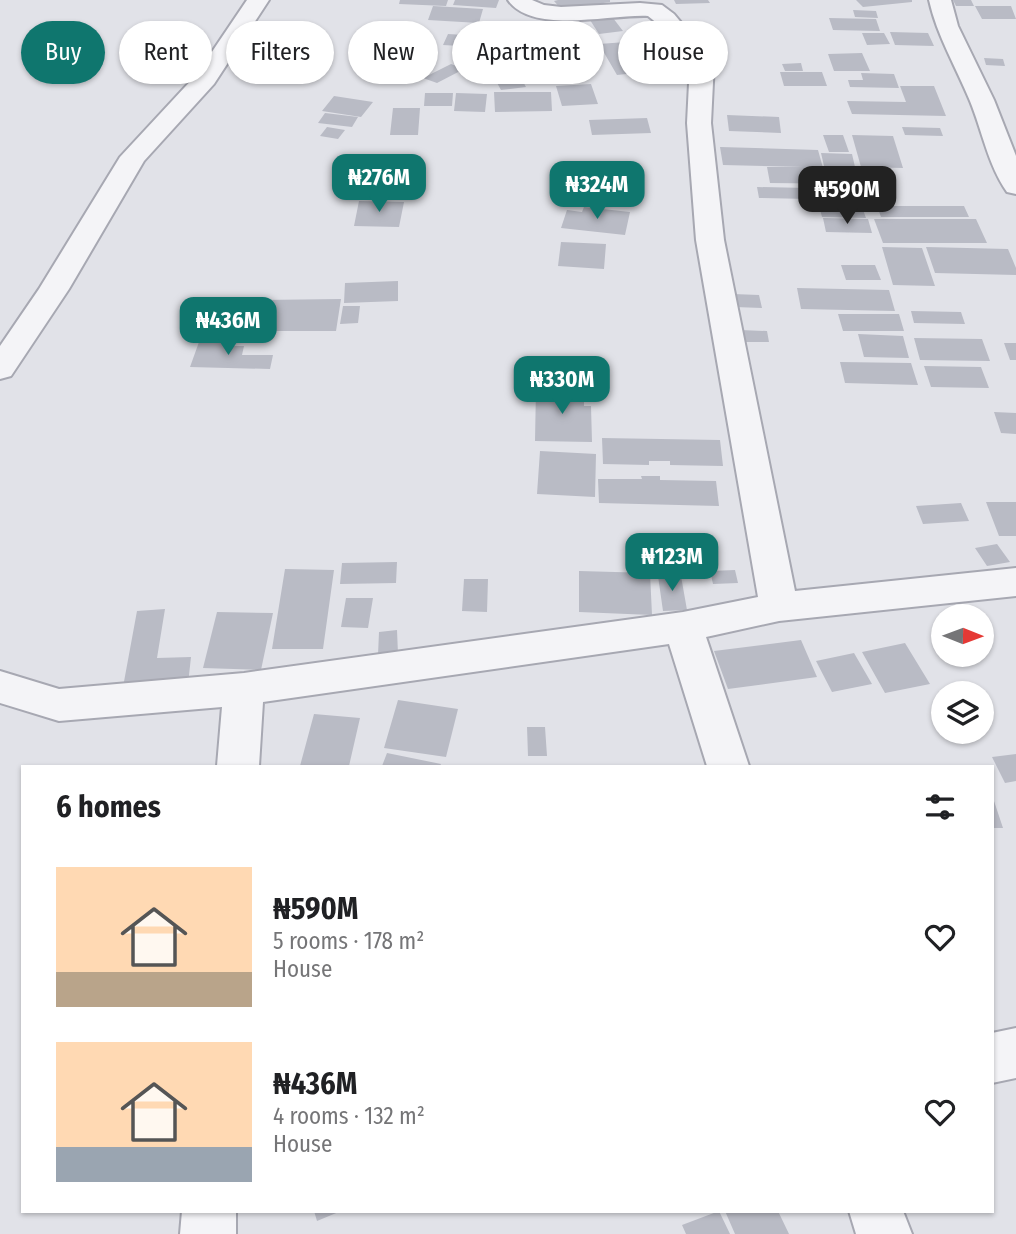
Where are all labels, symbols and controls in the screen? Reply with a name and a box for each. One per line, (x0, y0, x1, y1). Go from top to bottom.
chip: Buy (21, 21, 105, 84)
chip: Rent (119, 21, 212, 84)
chip: Filters (226, 21, 334, 84)
chip: New (348, 21, 438, 84)
chip: Apartment (452, 21, 604, 84)
chip: House (618, 21, 728, 84)
pin: ₦276M (330, 154, 428, 214)
pin: ₦324M (548, 162, 646, 221)
text: ₦276M (348, 163, 410, 191)
pin: ₦590M (798, 166, 896, 226)
text: ₦324M (566, 170, 628, 198)
text: ₦590M (814, 175, 880, 203)
pin: ₦436M (179, 298, 277, 357)
text: ₦436M (196, 306, 260, 334)
pin: ₦330M (513, 356, 611, 416)
text: ₦330M (530, 365, 594, 393)
pin: ₦123M (623, 534, 721, 593)
text: ₦123M (641, 542, 703, 570)
north arrow (931, 604, 994, 667)
map controls (931, 604, 994, 744)
button: layers (931, 681, 994, 744)
icon: filters (921, 788, 959, 826)
text: 6 homes (56, 789, 161, 825)
text: ₦590M (273, 891, 358, 927)
icon: home (112, 895, 196, 979)
icon: heart (921, 918, 959, 956)
text: 5 rooms · 178 m² (273, 927, 424, 955)
text: House (273, 955, 332, 983)
text: ₦436M (273, 1066, 357, 1102)
icon: home (112, 1070, 196, 1154)
icon: heart (921, 1093, 959, 1131)
text: 4 rooms · 132 m² (273, 1102, 425, 1130)
text: House (273, 1130, 332, 1158)

